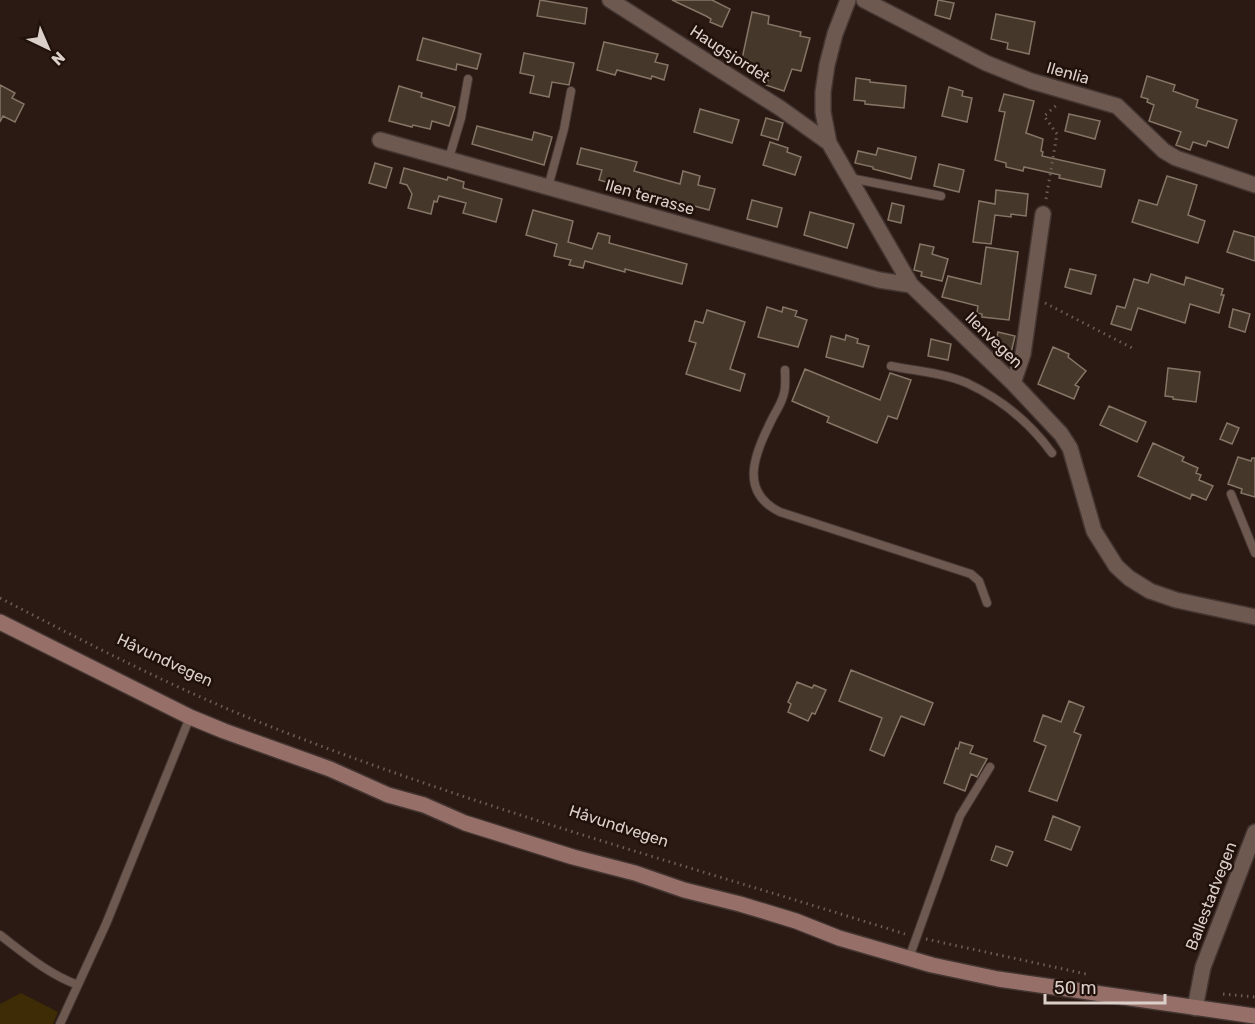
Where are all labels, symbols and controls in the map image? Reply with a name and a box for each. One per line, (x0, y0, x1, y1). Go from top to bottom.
north arrow (18, 18, 78, 78)
street label: Haugsjordet (686, 21, 774, 87)
text: N (47, 48, 69, 69)
street label: Ilenlia (1044, 58, 1092, 88)
street label: Ilen terrasse (603, 175, 697, 219)
street label: Ilenvegen (961, 308, 1027, 372)
street label: Håvundvegen (114, 630, 216, 690)
street label: Håvundvegen (567, 801, 671, 851)
street label: Ballestadvegen (1182, 839, 1240, 953)
scale bar (1045, 967, 1165, 1005)
text: 50 m (1054, 977, 1097, 999)

